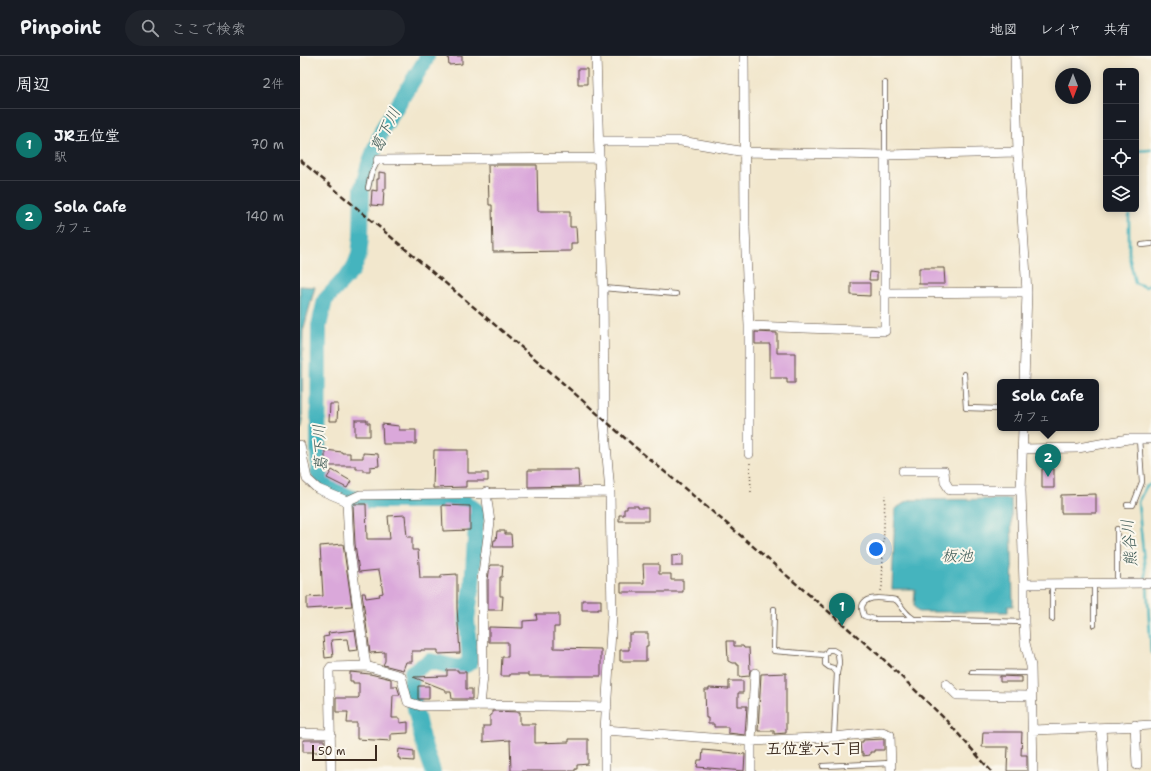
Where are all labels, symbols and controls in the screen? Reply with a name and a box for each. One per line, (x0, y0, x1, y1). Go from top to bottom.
search box (125, 10, 405, 46)
text: Pinpoint (20, 15, 101, 40)
icon: search (139, 17, 161, 39)
text: ここで検索 (171, 19, 246, 39)
text: 地図 (990, 20, 1018, 38)
text: レイヤ (1040, 20, 1081, 38)
text: 共有 (1103, 20, 1131, 38)
north arrow (1055, 68, 1091, 104)
map controls (1103, 68, 1139, 212)
button: + (1103, 68, 1139, 104)
text: 周辺 (16, 73, 50, 95)
text: 2件 (262, 75, 284, 92)
water label: 葛下川 (365, 104, 405, 156)
button: − (1103, 104, 1139, 140)
text: JR五位堂 (54, 126, 120, 146)
text: 1 (26, 136, 32, 153)
text: 70 m (250, 136, 284, 153)
button: locate (1103, 140, 1139, 176)
text: 駅 (54, 148, 67, 165)
button: layers (1103, 176, 1139, 212)
text: Sola Cafe (54, 197, 127, 217)
text: 2 (24, 208, 34, 225)
text: 140 m (245, 208, 284, 225)
text: カフェ (54, 219, 93, 236)
popup (997, 379, 1099, 431)
text: Sola Cafe (1012, 386, 1084, 406)
text: カフェ (1012, 408, 1051, 425)
water label: 葛下川 (308, 423, 332, 473)
pin: 2 (1035, 444, 1061, 477)
water label: 熊谷川 (1116, 518, 1142, 568)
your location (866, 539, 886, 559)
water label: 板池 (941, 545, 974, 566)
pin: 1 (829, 593, 855, 626)
district label: 五位堂六丁目 (766, 738, 862, 759)
scale bar (312, 743, 377, 762)
text: 50 m (318, 744, 346, 759)

